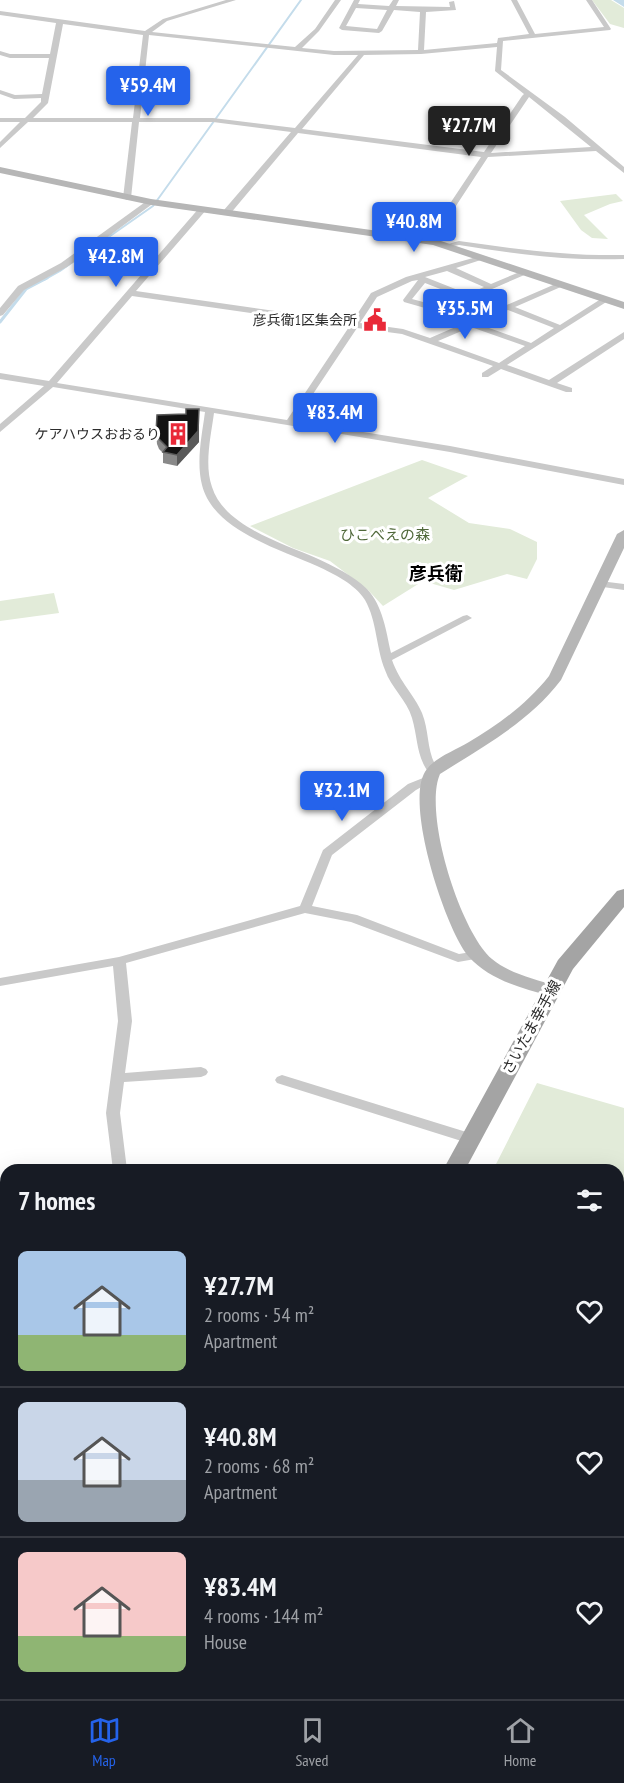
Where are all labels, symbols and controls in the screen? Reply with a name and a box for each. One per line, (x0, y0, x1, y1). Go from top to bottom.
pin: ¥59.4M (99, 66, 197, 117)
text: ¥59.4M (120, 72, 176, 98)
pin: ¥27.7M (420, 106, 518, 157)
text: ¥27.7M (442, 112, 496, 138)
pin: ¥40.8M (365, 202, 463, 253)
text: ¥40.8M (386, 208, 442, 234)
pin: ¥42.8M (67, 237, 165, 288)
text: ¥42.8M (88, 243, 144, 269)
pin: ¥35.5M (416, 289, 514, 340)
text: ¥35.5M (437, 295, 493, 321)
public building icon: 彦兵衛1区集会所 (362, 307, 388, 333)
place label: 彦兵衛1区集会所 (253, 311, 357, 329)
pin: ¥83.4M (286, 393, 384, 444)
text: ¥83.4M (307, 399, 363, 425)
building icon: ケアハウスおおるり (165, 421, 191, 447)
place label: ケアハウスおおるり (35, 425, 160, 443)
park label: ひこべえの森 (340, 525, 430, 544)
district label: 彦兵衛 (409, 562, 463, 585)
pin: ¥32.1M (293, 771, 391, 822)
text: ¥32.1M (314, 777, 370, 803)
street label: さいたま幸手線 (497, 977, 565, 1077)
text: 7 homes (18, 1184, 95, 1217)
icon: filters (573, 1184, 606, 1217)
text: ¥27.7M (204, 1269, 274, 1302)
icon: home (66, 1275, 138, 1347)
icon: heart (573, 1295, 606, 1328)
text: 2 rooms · 54 m² (204, 1302, 314, 1328)
text: Apartment (204, 1328, 277, 1354)
text: ¥40.8M (204, 1420, 277, 1453)
icon: home (66, 1426, 138, 1498)
icon: heart (573, 1446, 606, 1479)
text: 2 rooms · 68 m² (204, 1453, 314, 1479)
text: Apartment (204, 1479, 277, 1505)
text: ¥83.4M (204, 1570, 277, 1603)
icon: home (66, 1576, 138, 1648)
icon: heart (573, 1596, 606, 1629)
text: 4 rooms · 144 m² (204, 1603, 323, 1629)
text: House (204, 1629, 247, 1655)
tab: Map (88, 1714, 121, 1770)
tab: Saved (296, 1714, 329, 1770)
tab: Home (504, 1714, 537, 1770)

